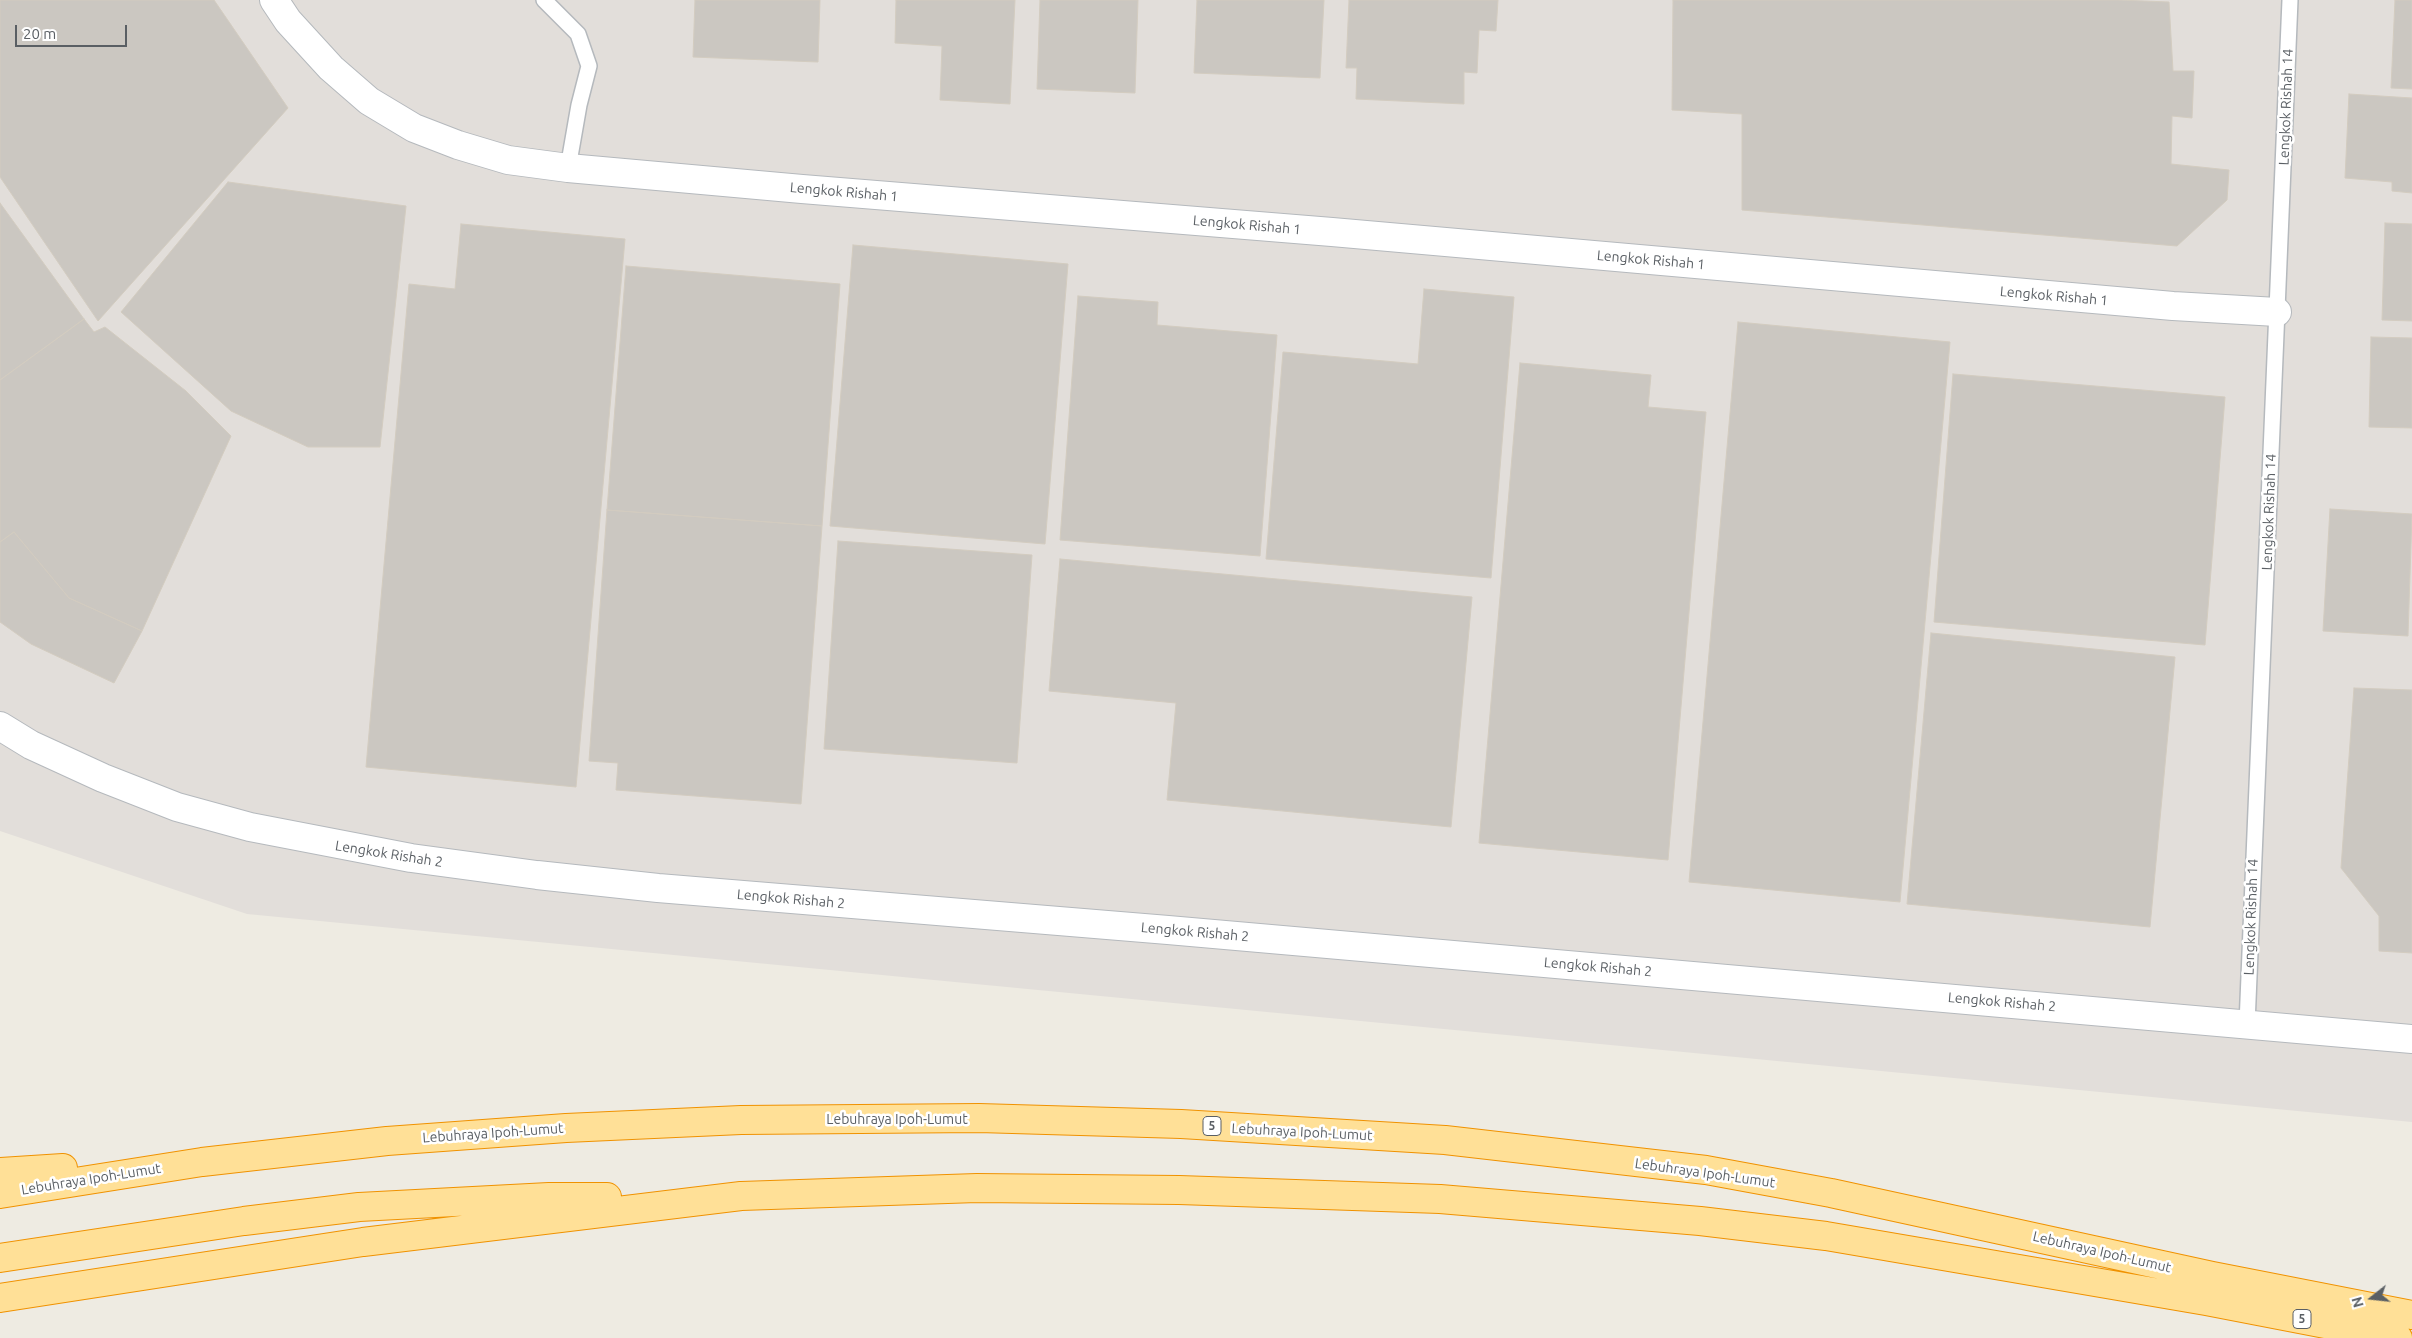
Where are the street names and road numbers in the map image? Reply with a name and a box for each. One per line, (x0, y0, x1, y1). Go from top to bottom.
street label: Lengkok Rishah 14 (2276, 48, 2296, 166)
street label: Lengkok Rishah 1 (789, 179, 899, 205)
street label: Lengkok Rishah 1 (1192, 212, 1302, 238)
street label: Lengkok Rishah 1 (1596, 247, 1706, 273)
street label: Lengkok Rishah 1 (1999, 283, 2109, 309)
street label: Lengkok Rishah 14 (2259, 453, 2279, 571)
street label: Lengkok Rishah 2 (334, 837, 444, 871)
street label: Lengkok Rishah 14 (2241, 858, 2261, 976)
street label: Lengkok Rishah 2 (736, 886, 846, 912)
street label: Lengkok Rishah 2 (1140, 919, 1250, 945)
street label: Lengkok Rishah 2 (1543, 954, 1653, 980)
street label: Lengkok Rishah 2 (1947, 989, 2057, 1015)
street label: Lebuhraya Ipoh-Lumut (826, 1111, 968, 1127)
road number: 5 (1203, 1116, 1221, 1136)
street label: Lebuhraya Ipoh-Lumut (422, 1120, 564, 1146)
street label: Lebuhraya Ipoh-Lumut (1231, 1120, 1373, 1144)
street label: Lebuhraya Ipoh-Lumut (1634, 1155, 1776, 1191)
street label: Lebuhraya Ipoh-Lumut (20, 1160, 162, 1198)
street label: Lebuhraya Ipoh-Lumut (2031, 1228, 2173, 1276)
road number: 5 (2293, 1310, 2311, 1328)

